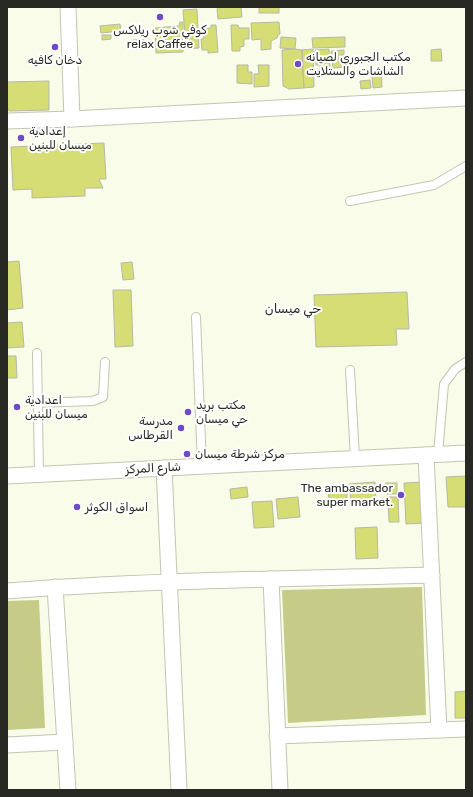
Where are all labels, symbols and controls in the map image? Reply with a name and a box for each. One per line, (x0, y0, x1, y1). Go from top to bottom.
marker: كوفي شوب ريلاكس relax Caffee (155, 12, 165, 22)
place label: كوفي شوب ريلاكس relax Caffee (113, 23, 207, 51)
marker: دخان كافيه (50, 42, 60, 52)
place label: مكتب الجبوري لصيانه الشاشات والستلايت (306, 50, 411, 79)
place label: دخان كافيه (28, 53, 83, 67)
marker: مكتب الجبوري لصيانه الشاشات والستلايت (293, 59, 303, 69)
place label: إعدادية ميسان للبنين (29, 124, 92, 152)
marker: إعدادية ميسان للبنين (16, 133, 26, 143)
district label: حي ميسان (265, 301, 321, 318)
place label: اعدادية ميسان للبنين (25, 393, 88, 421)
place label: مكتب بريد حي ميسان (196, 398, 248, 428)
marker: اعدادية ميسان للبنين (12, 402, 22, 412)
marker: مكتب بريد حي ميسان (183, 407, 193, 417)
place label: مدرسة القرطاس (128, 414, 173, 443)
marker: مدرسة القرطاس (176, 423, 186, 433)
place label: مركز شرطة ميسان (195, 447, 285, 462)
marker: مركز شرطة ميسان (182, 449, 192, 459)
street label: شارع المركز (124, 460, 181, 479)
place label: The ambassador super market. (301, 481, 393, 509)
marker: The ambassador super market. (396, 490, 406, 500)
place label: اسواق الكوثر (84, 500, 148, 515)
marker: اسواق الكوثر (72, 502, 82, 512)

